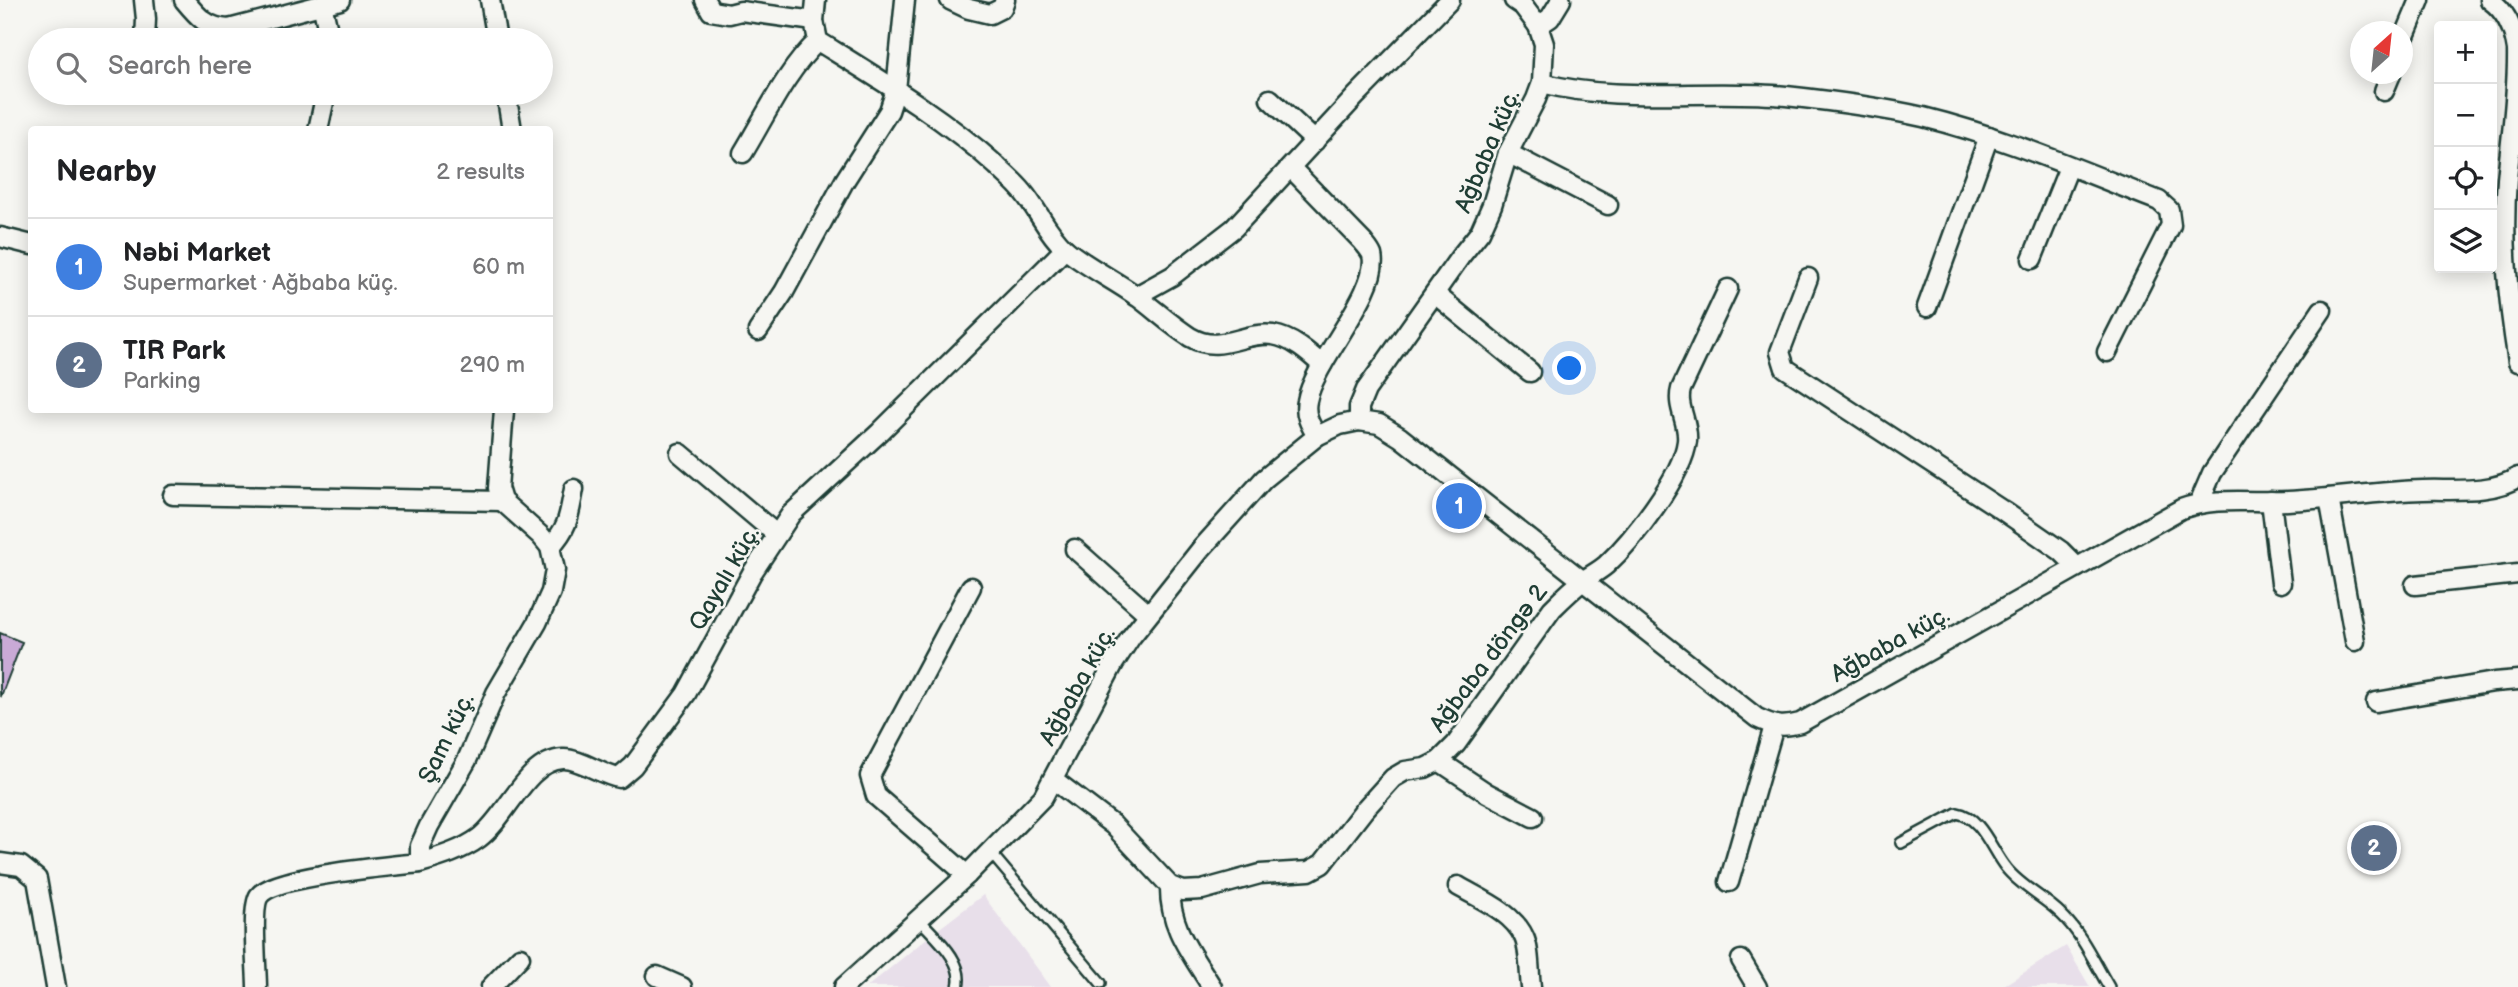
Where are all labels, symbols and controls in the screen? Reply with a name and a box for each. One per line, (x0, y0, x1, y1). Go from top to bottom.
north arrow (2350, 21, 2413, 84)
map controls (2434, 21, 2497, 273)
button: + (2434, 21, 2497, 84)
search box (28, 28, 553, 105)
icon: search (52, 48, 90, 86)
text: Search here (108, 51, 252, 82)
button: − (2434, 84, 2497, 147)
street label: Ağbaba küç. (1448, 85, 1526, 217)
button: locate (2434, 147, 2497, 210)
text: Nearby (56, 154, 156, 190)
text: 2 results (436, 158, 525, 186)
button: layers (2434, 210, 2497, 273)
text: Nəbi Market (123, 238, 271, 269)
text: 1 (74, 253, 84, 281)
text: 60 m (472, 253, 525, 281)
text: Supermarket · Ağbaba küç. (123, 269, 398, 297)
text: TIR Park (123, 336, 226, 367)
text: 2 (72, 351, 86, 379)
text: 290 m (459, 351, 525, 379)
your location (1552, 351, 1586, 385)
text: Parking (123, 367, 201, 395)
pin: 1 (1436, 480, 1482, 532)
street label: Qayalı küç. (683, 521, 766, 636)
street label: Ağbaba döngə 2 (1423, 578, 1554, 738)
street label: Ağbaba küç. (1826, 600, 1955, 689)
street label: Ağbaba küç. (1033, 622, 1122, 751)
street label: Şam küç. (412, 688, 481, 788)
pin: 2 (2351, 822, 2397, 874)

